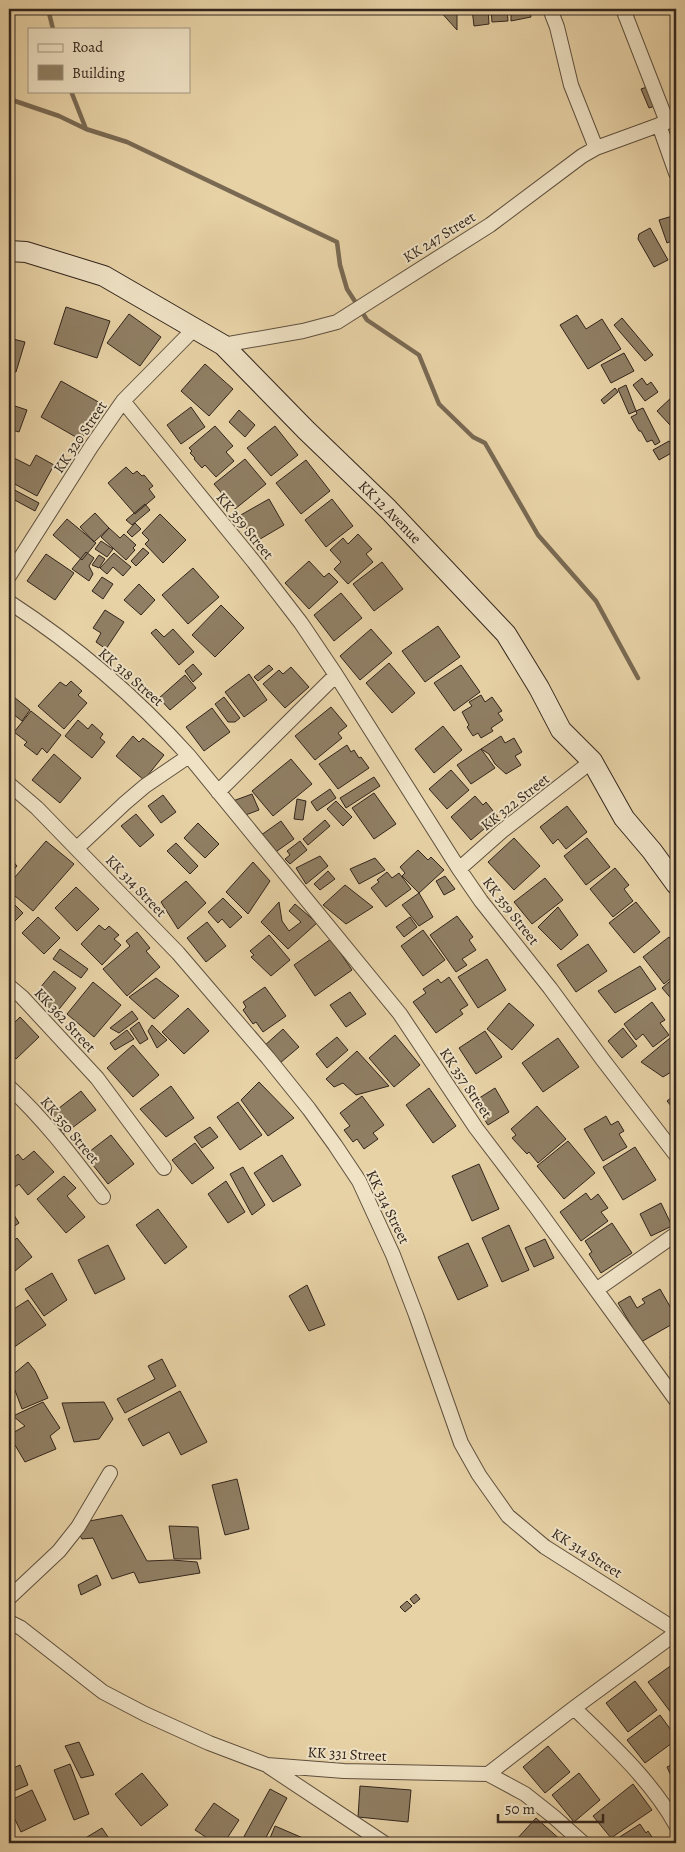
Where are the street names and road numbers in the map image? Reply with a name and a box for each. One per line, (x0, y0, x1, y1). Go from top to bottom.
street label: KK 247 Street (399, 207, 479, 267)
street label: KK 320 Street (48, 397, 112, 477)
street label: KK 12 Avenue (354, 476, 426, 548)
street label: KK 359 Street (212, 488, 278, 564)
street label: KK 318 Street (94, 643, 168, 711)
street label: KK 322 Street (476, 769, 554, 835)
street label: KK 314 Street (101, 850, 171, 922)
street label: KK 359 Street (478, 873, 544, 949)
street label: KK 362 Street (30, 983, 100, 1057)
street label: KK 357 Street (435, 1044, 497, 1122)
street label: KK 350 Street (36, 1092, 104, 1168)
street label: KK 314 Street (362, 1167, 415, 1247)
street label: KK 314 Street (548, 1523, 626, 1583)
street label: KK 331 Street (307, 1742, 387, 1766)

